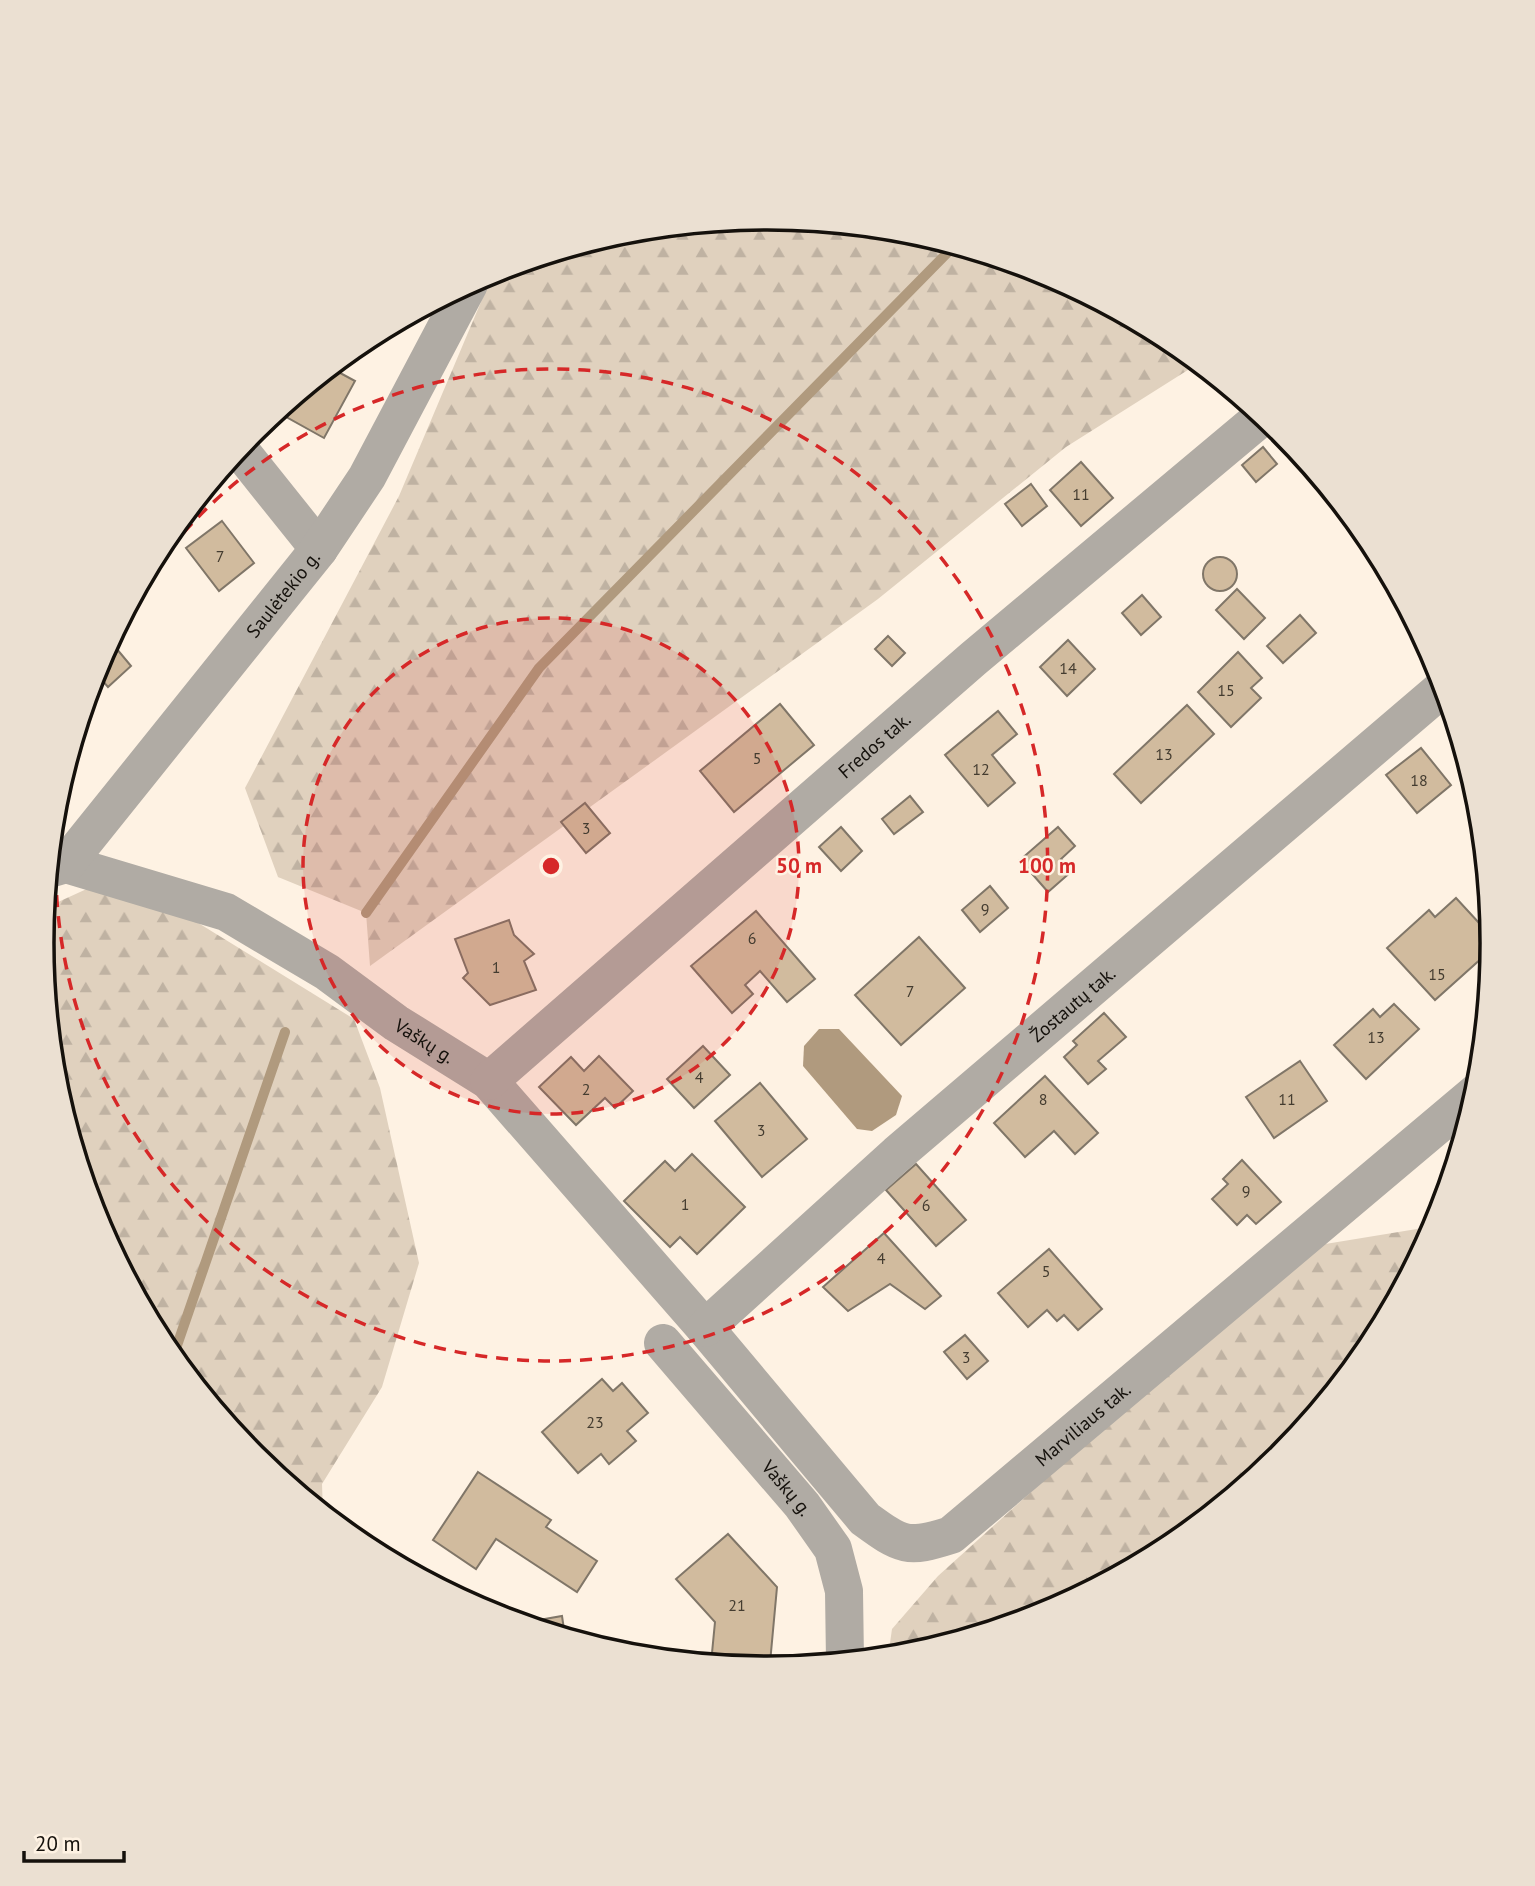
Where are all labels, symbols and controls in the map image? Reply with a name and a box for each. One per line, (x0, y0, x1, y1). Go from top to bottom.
house number: 11 (1072, 484, 1090, 504)
house number: 7 (216, 546, 224, 566)
street label: Saulėtekio g. (241, 546, 325, 642)
house number: 14 (1059, 658, 1077, 678)
house number: 15 (1217, 680, 1235, 700)
street label: Fredos tak. (833, 707, 915, 783)
house number: 13 (1155, 744, 1173, 764)
house number: 5 (753, 748, 761, 768)
house number: 12 (972, 759, 990, 779)
house number: 18 (1410, 770, 1428, 790)
house number: 3 (582, 818, 590, 838)
text: 50 m (776, 852, 822, 879)
text: 100 m (1018, 852, 1076, 879)
centre of rings (539, 854, 563, 878)
house number: 9 (981, 899, 989, 919)
house number: 6 (748, 928, 756, 948)
house number: 1 (492, 957, 500, 977)
street label: Žostautų tak. (1025, 961, 1120, 1047)
house number: 15 (1428, 964, 1446, 984)
house number: 7 (906, 981, 914, 1001)
street label: Vaškų g. (389, 1013, 459, 1068)
house number: 13 (1367, 1027, 1385, 1047)
house number: 4 (695, 1067, 704, 1087)
house number: 2 (582, 1079, 590, 1099)
house number: 8 (1039, 1089, 1047, 1109)
house number: 11 (1278, 1089, 1296, 1109)
house number: 3 (757, 1120, 765, 1140)
house number: 9 (1242, 1181, 1250, 1201)
house number: 1 (681, 1194, 689, 1214)
house number: 6 (922, 1195, 930, 1215)
house number: 4 (877, 1248, 886, 1268)
house number: 5 (1042, 1261, 1050, 1281)
house number: 3 (962, 1347, 970, 1367)
street label: Marviliaus tak. (1030, 1377, 1135, 1471)
house number: 23 (586, 1412, 604, 1432)
street label: Vaškų g. (756, 1454, 818, 1521)
house number: 21 (728, 1595, 746, 1615)
scale bar (24, 1820, 124, 1864)
text: 20 m (35, 1830, 81, 1857)

